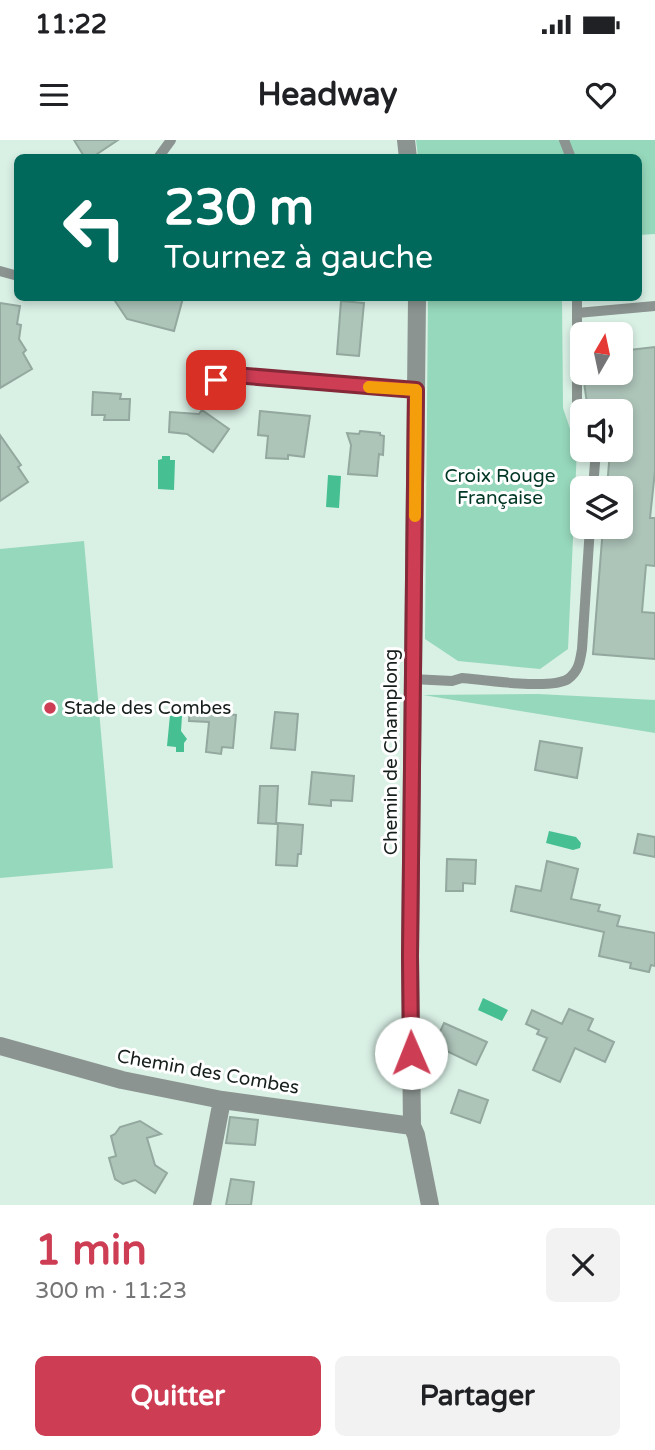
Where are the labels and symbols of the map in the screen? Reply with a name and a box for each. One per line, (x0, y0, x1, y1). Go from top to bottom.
north arrow (570, 322, 634, 385)
pin (186, 350, 246, 410)
park label: Croix Rouge Française (445, 465, 555, 509)
street label: Chemin de Champlong (380, 649, 402, 855)
place label: Stade des Combes (64, 697, 231, 719)
marker: Stade des Combes (42, 700, 58, 716)
position arrow (374, 1016, 448, 1090)
street label: Chemin des Combes (115, 1045, 301, 1099)

